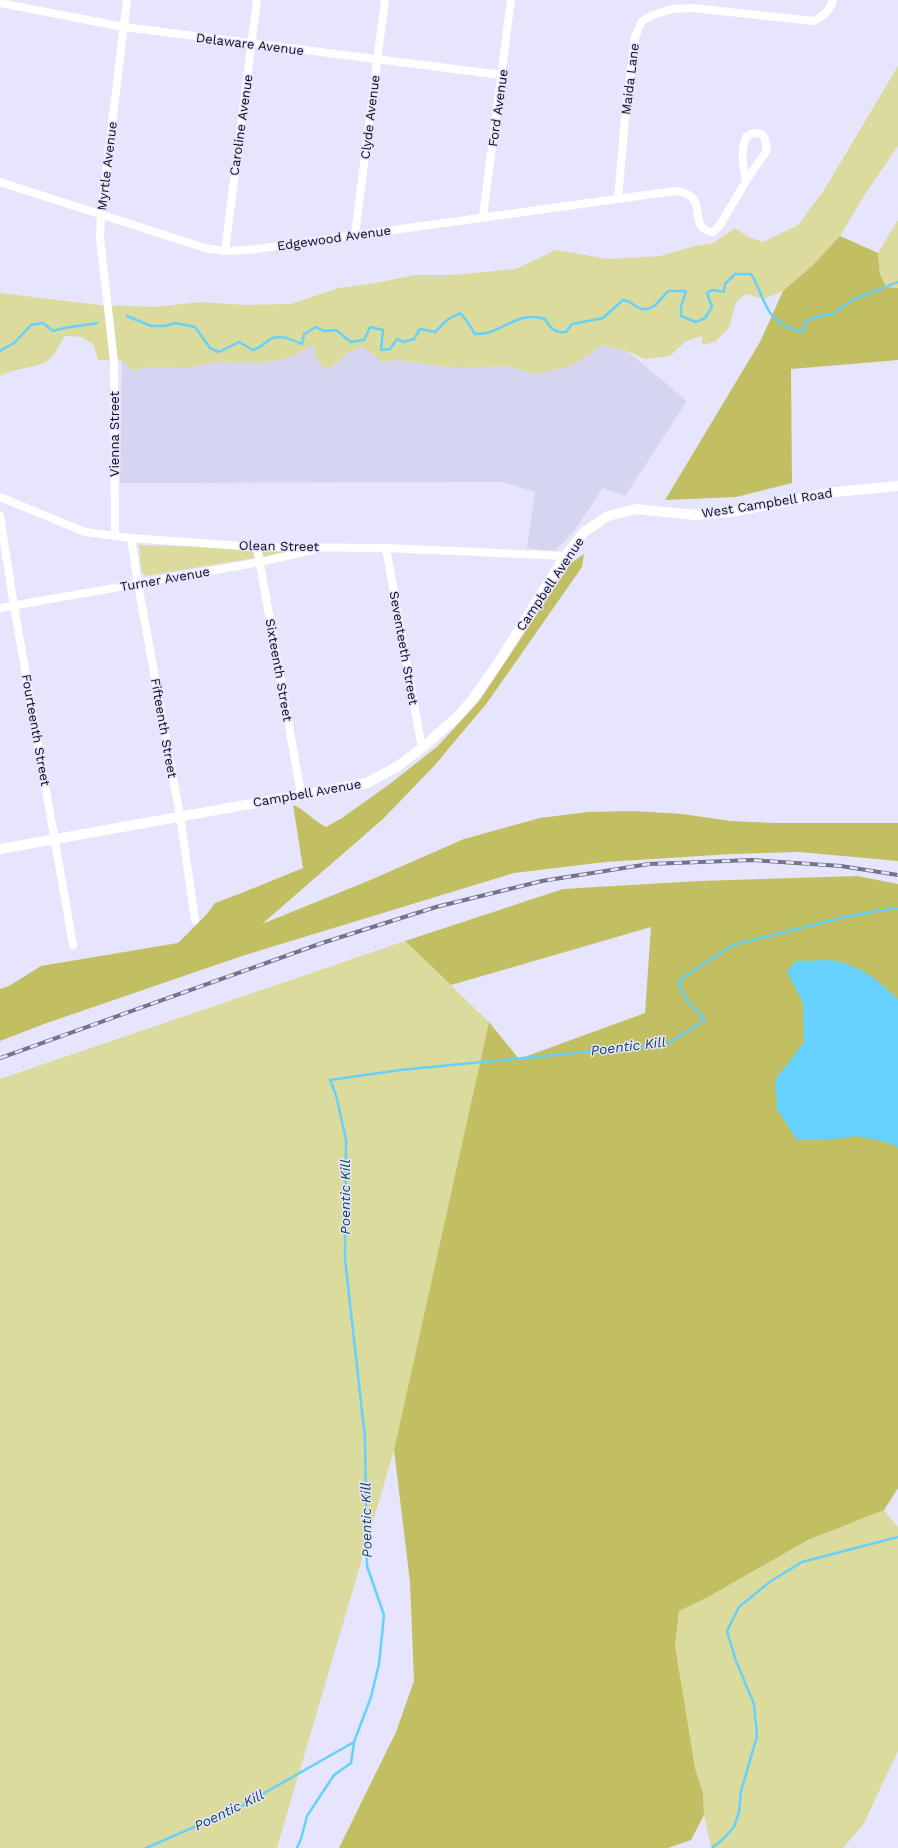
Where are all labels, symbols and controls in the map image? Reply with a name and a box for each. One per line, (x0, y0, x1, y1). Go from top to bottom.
street label: Delaware Avenue (195, 30, 305, 58)
street label: Maida Lane (618, 42, 642, 116)
street label: Ford Avenue (485, 68, 511, 148)
street label: Caroline Avenue (226, 73, 256, 177)
street label: Clyde Avenue (357, 74, 383, 160)
street label: Myrtle Avenue (94, 121, 120, 211)
street label: Edgewood Avenue (276, 223, 392, 253)
street label: Vienna Street (107, 390, 122, 477)
street label: West Campbell Road (700, 485, 834, 521)
street label: Campbell Avenue (513, 534, 587, 634)
street label: Olean Street (239, 538, 320, 554)
street label: Turner Avenue (119, 564, 211, 594)
street label: Seventeeth Street (387, 590, 421, 707)
street label: Sixteenth Street (263, 617, 296, 723)
street label: Fourteenth Street (19, 673, 53, 788)
street label: Fifteenth Street (148, 677, 180, 780)
street label: Campbell Avenue (252, 776, 362, 810)
water label: Poentic Kill (590, 1033, 666, 1059)
water label: Poentic Kill (337, 1159, 353, 1235)
water label: Poentic Kill (357, 1482, 375, 1558)
water label: Poentic Kill (192, 1786, 266, 1834)

